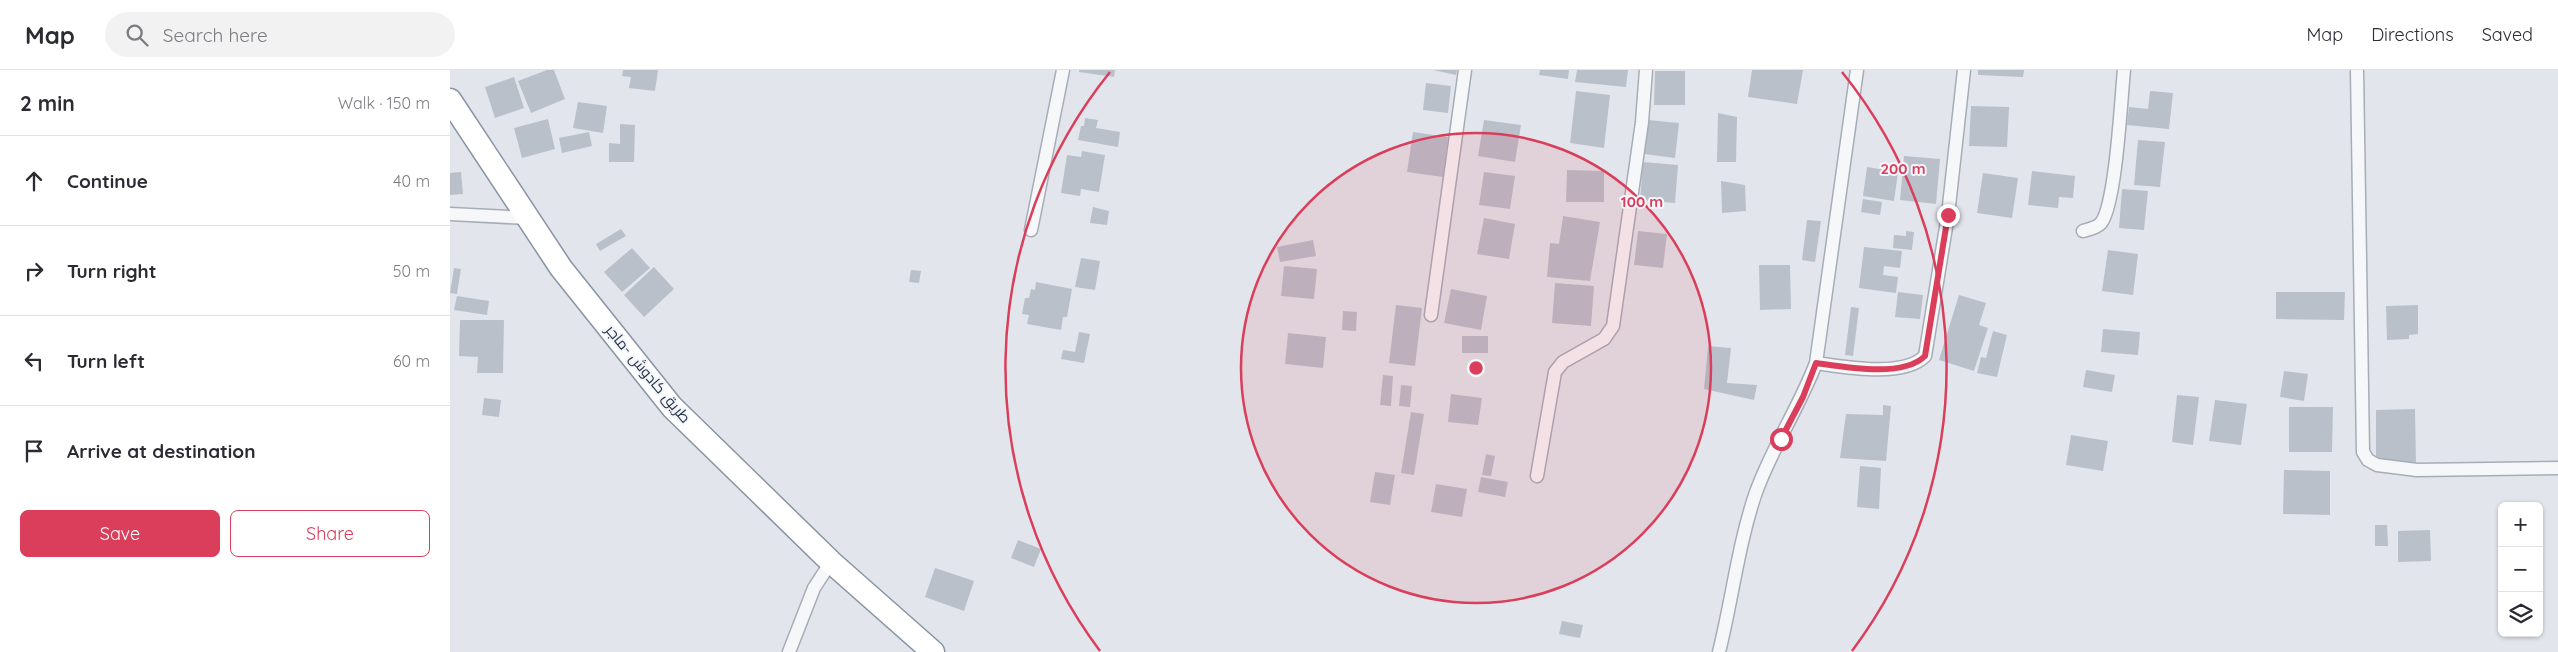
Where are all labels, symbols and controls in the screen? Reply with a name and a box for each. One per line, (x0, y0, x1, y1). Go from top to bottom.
search box (105, 12, 455, 57)
text: Map (25, 20, 75, 50)
icon: search (123, 21, 151, 49)
text: Search here (163, 23, 268, 47)
text: Map (2306, 23, 2343, 46)
text: Directions (2371, 23, 2454, 46)
text: Saved (2482, 23, 2533, 46)
text: 2 min (20, 90, 75, 116)
text: Walk · 150 m (338, 93, 430, 113)
text: 200 m (1881, 159, 1926, 178)
icon: ahead (20, 167, 48, 195)
text: Continue (67, 169, 148, 193)
text: 40 m (393, 171, 430, 191)
text: 100 m (1621, 192, 1663, 211)
route end (1937, 204, 1960, 227)
icon: right (20, 257, 48, 285)
text: Turn right (67, 259, 156, 283)
text: 50 m (393, 261, 430, 281)
street label: طريق كادوش -ماجر (600, 320, 695, 427)
icon: left (20, 347, 48, 375)
text: Turn left (67, 349, 145, 373)
text: 60 m (393, 351, 430, 371)
centre of rings (1467, 359, 1485, 377)
route start (1770, 428, 1793, 451)
icon: arrive (20, 437, 48, 465)
text: Arrive at destination (67, 439, 256, 463)
map controls (2498, 502, 2543, 637)
button: + (2498, 502, 2543, 547)
button: Save (20, 510, 220, 557)
button: Share (230, 510, 430, 557)
button: − (2498, 547, 2543, 592)
button: layers (2498, 592, 2543, 637)

